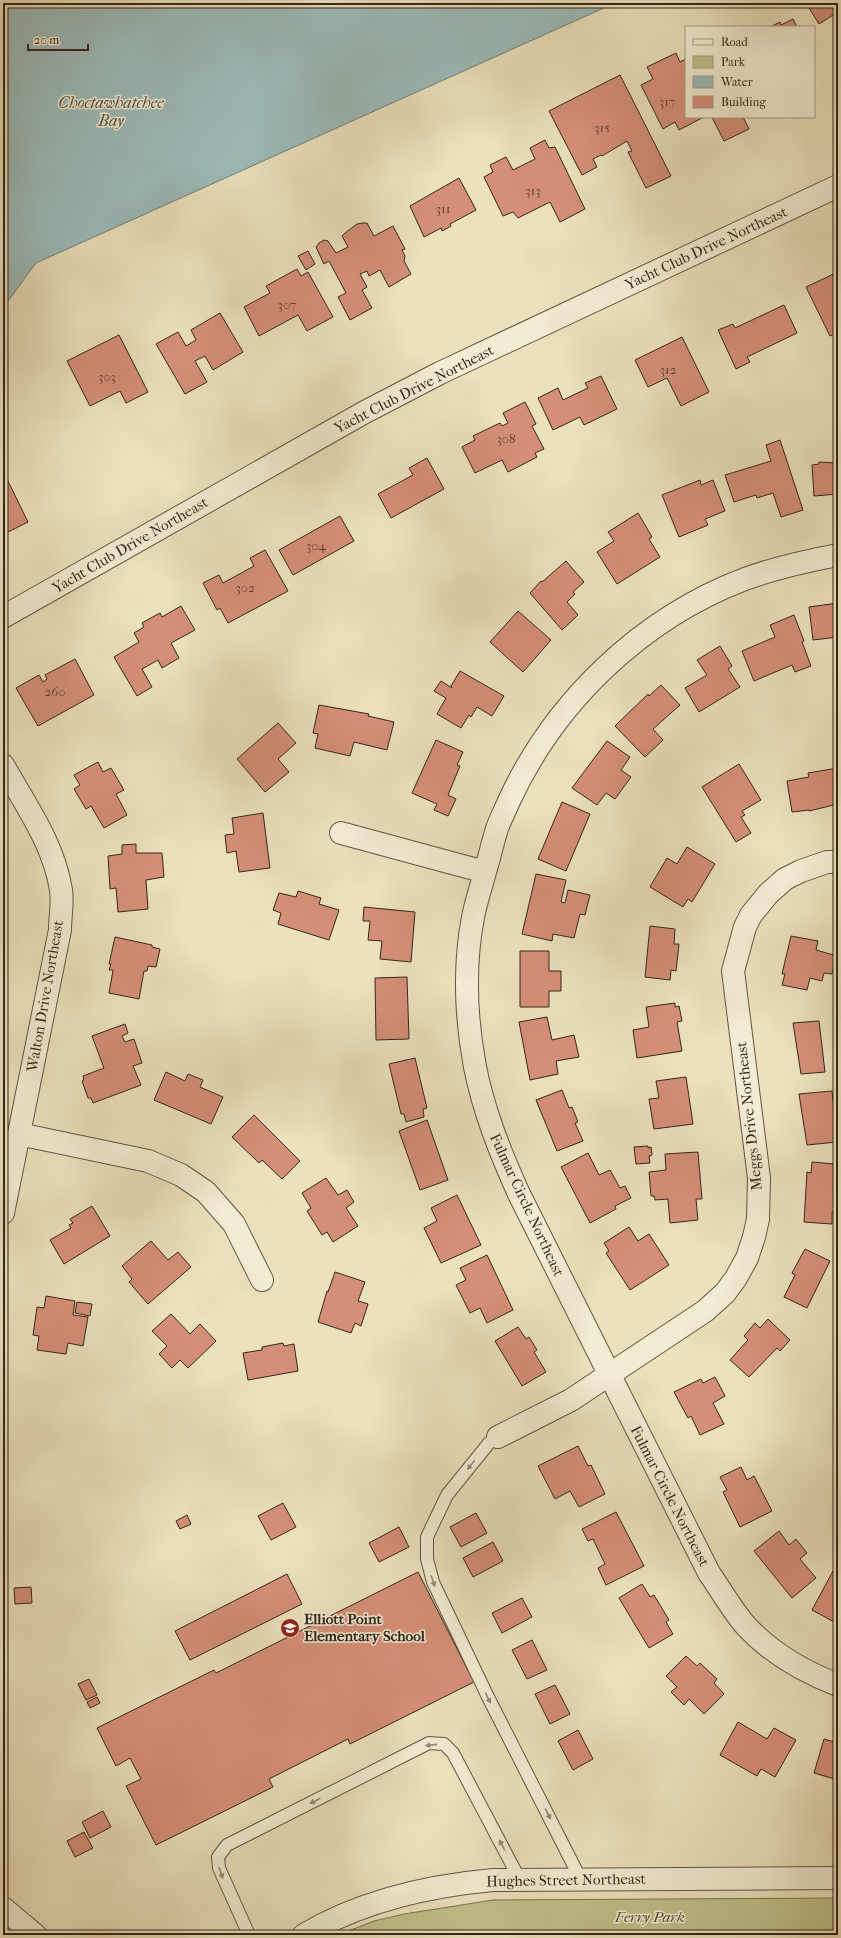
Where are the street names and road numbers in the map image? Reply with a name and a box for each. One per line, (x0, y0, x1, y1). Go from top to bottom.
street label: Yacht Club Drive Northeast (621, 202, 791, 294)
street label: Yacht Club Drive Northeast (330, 341, 497, 438)
street label: Yacht Club Drive Northeast (48, 493, 212, 598)
street label: Walton Drive Northeast (23, 918, 67, 1074)
street label: Meggs Drive Northeast (732, 1040, 766, 1191)
street label: Fulmar Circle Northeast (486, 1131, 568, 1280)
street label: Fulmar Circle Northeast (627, 1423, 714, 1570)
street label: Hughes Street Northeast (486, 1870, 647, 1890)

